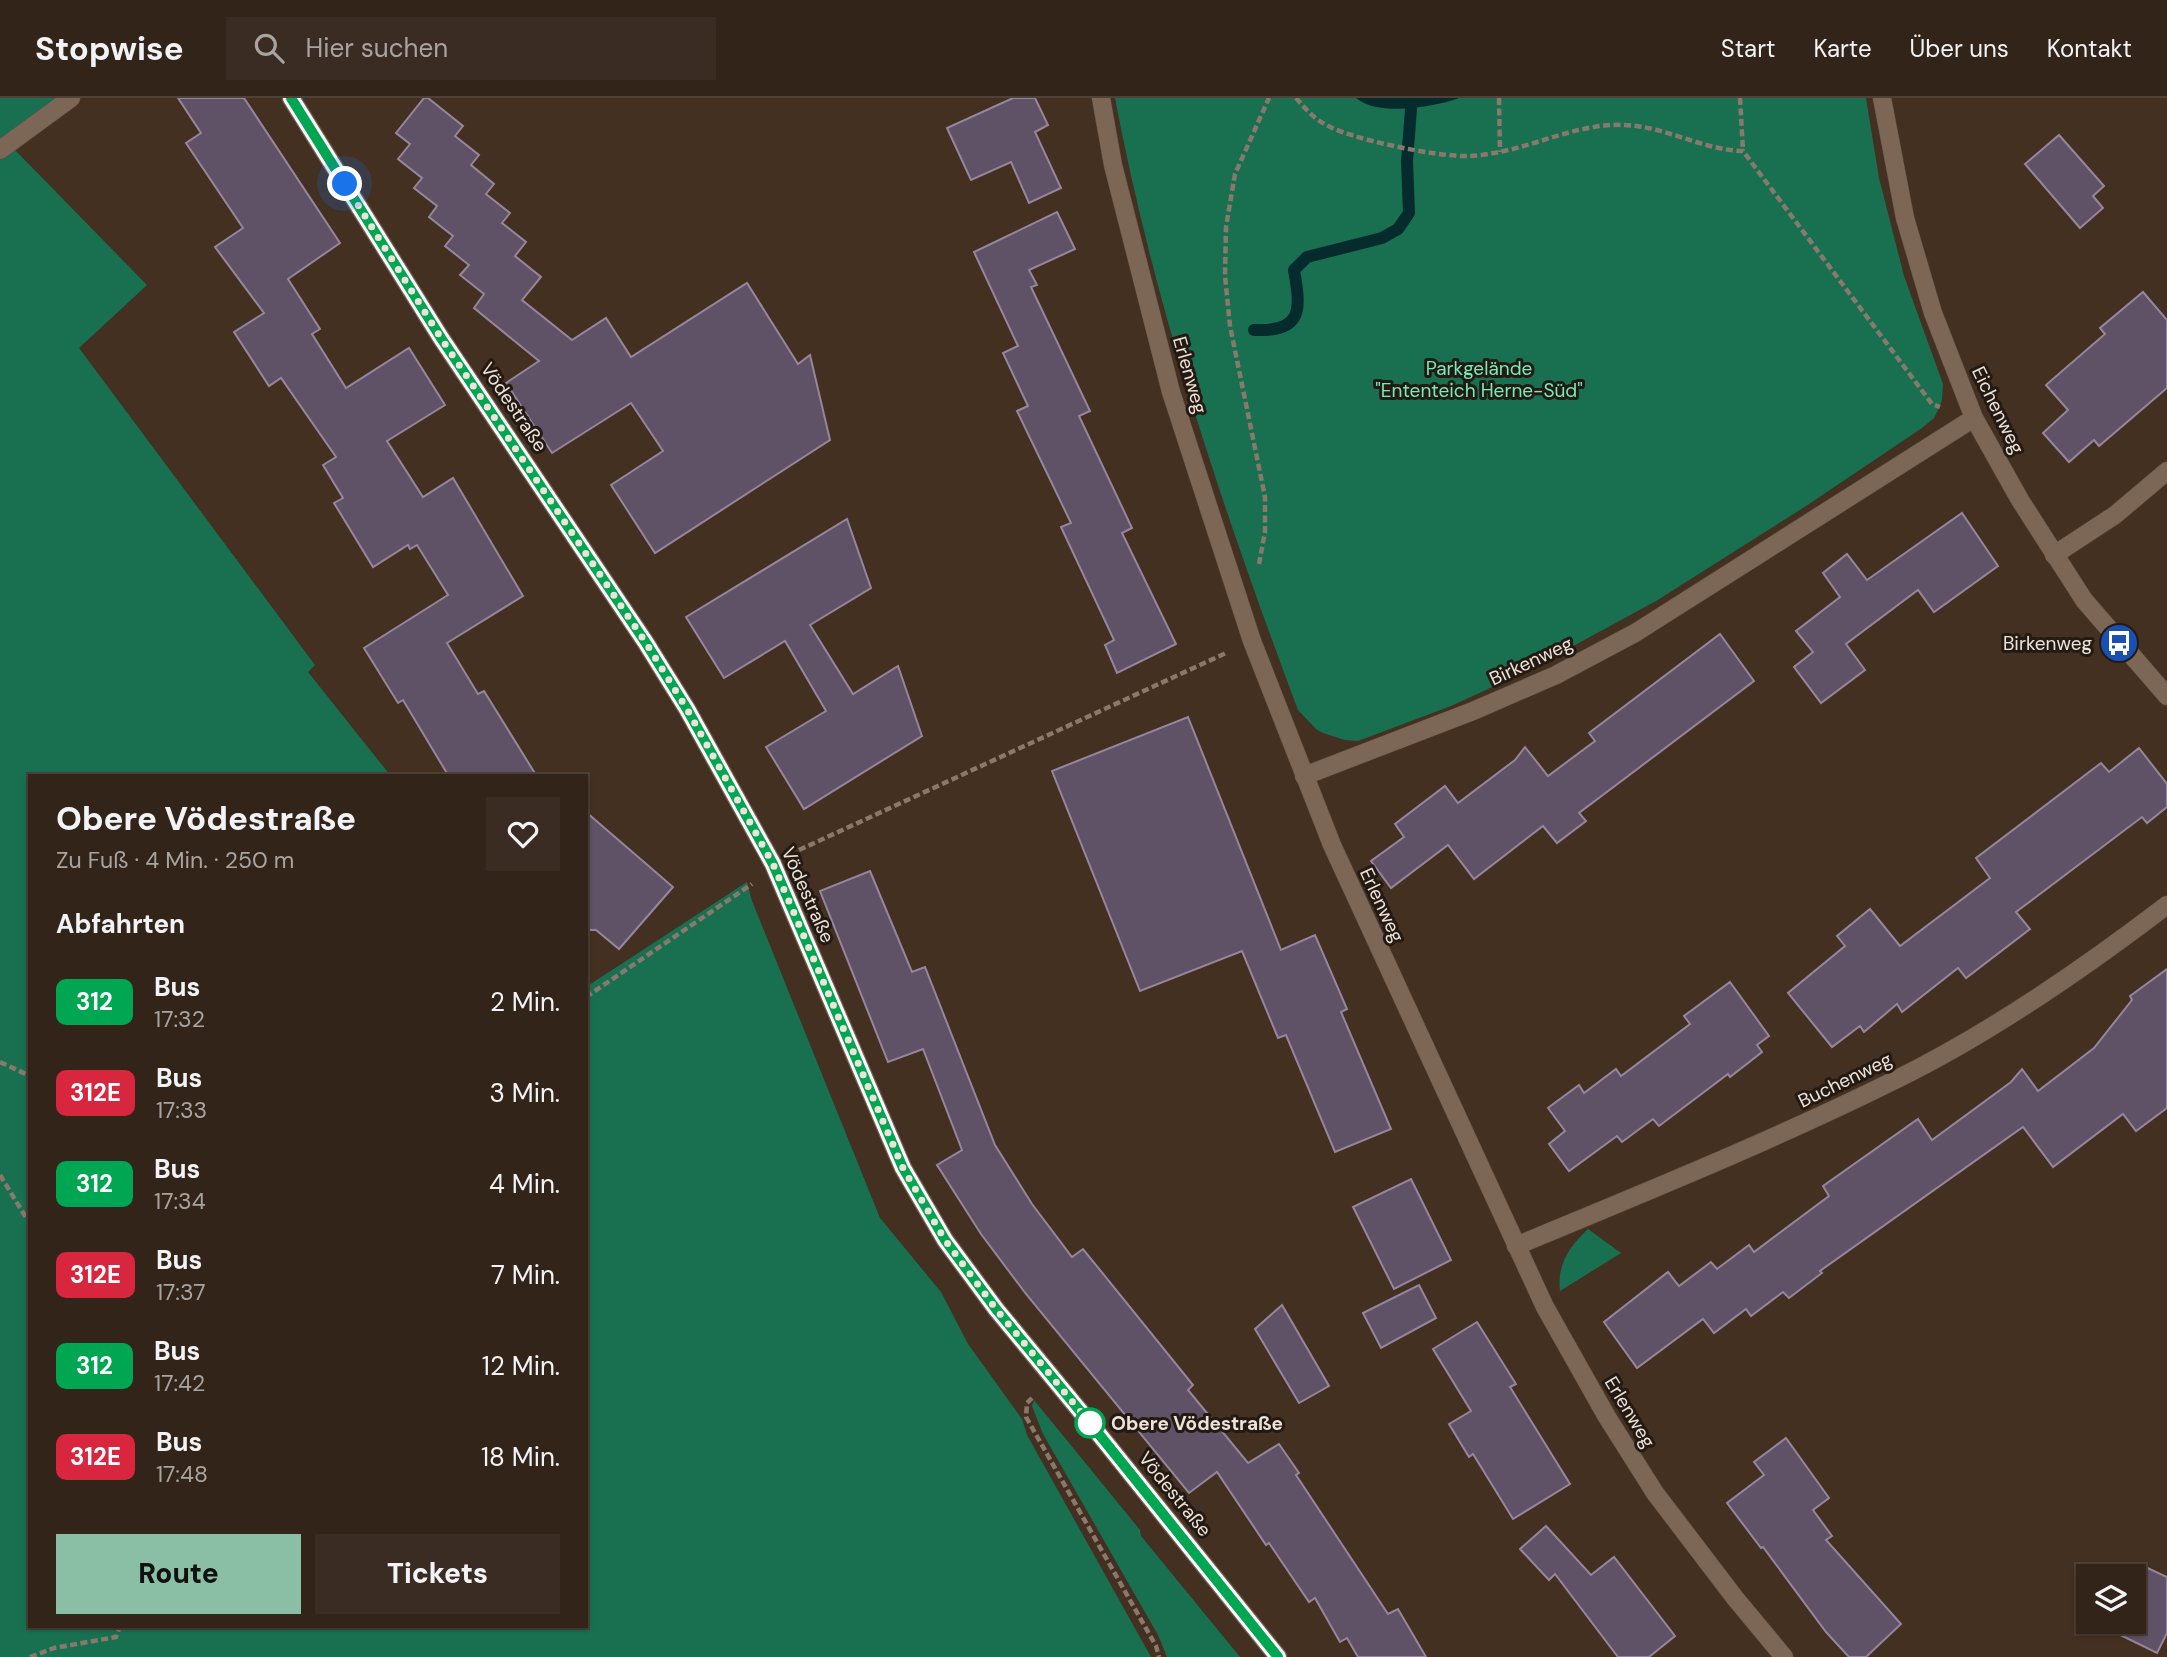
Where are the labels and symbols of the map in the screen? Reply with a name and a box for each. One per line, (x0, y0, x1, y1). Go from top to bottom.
your location (327, 166, 362, 201)
street label: Erlenweg (1167, 333, 1213, 417)
park label: Parkgelände "Ententeich Herne-Süd" (1375, 356, 1583, 403)
street label: Vödestraße (475, 358, 553, 456)
street label: Eichenweg (1966, 362, 2030, 458)
bus stop icon: Birkenweg (2098, 622, 2140, 664)
street label: Birkenweg (1485, 631, 1577, 691)
place label: Birkenweg (2003, 631, 2092, 656)
street label: Vödestraße (776, 843, 840, 947)
street label: Erlenweg (1354, 864, 1410, 947)
street label: Buchenweg (1794, 1046, 1896, 1113)
street label: Erlenweg (1599, 1372, 1661, 1453)
marker: Obere Vödestraße (1075, 1408, 1105, 1438)
place label: Obere Vödestraße (1111, 1411, 1283, 1436)
street label: Vödestraße (1133, 1446, 1217, 1542)

